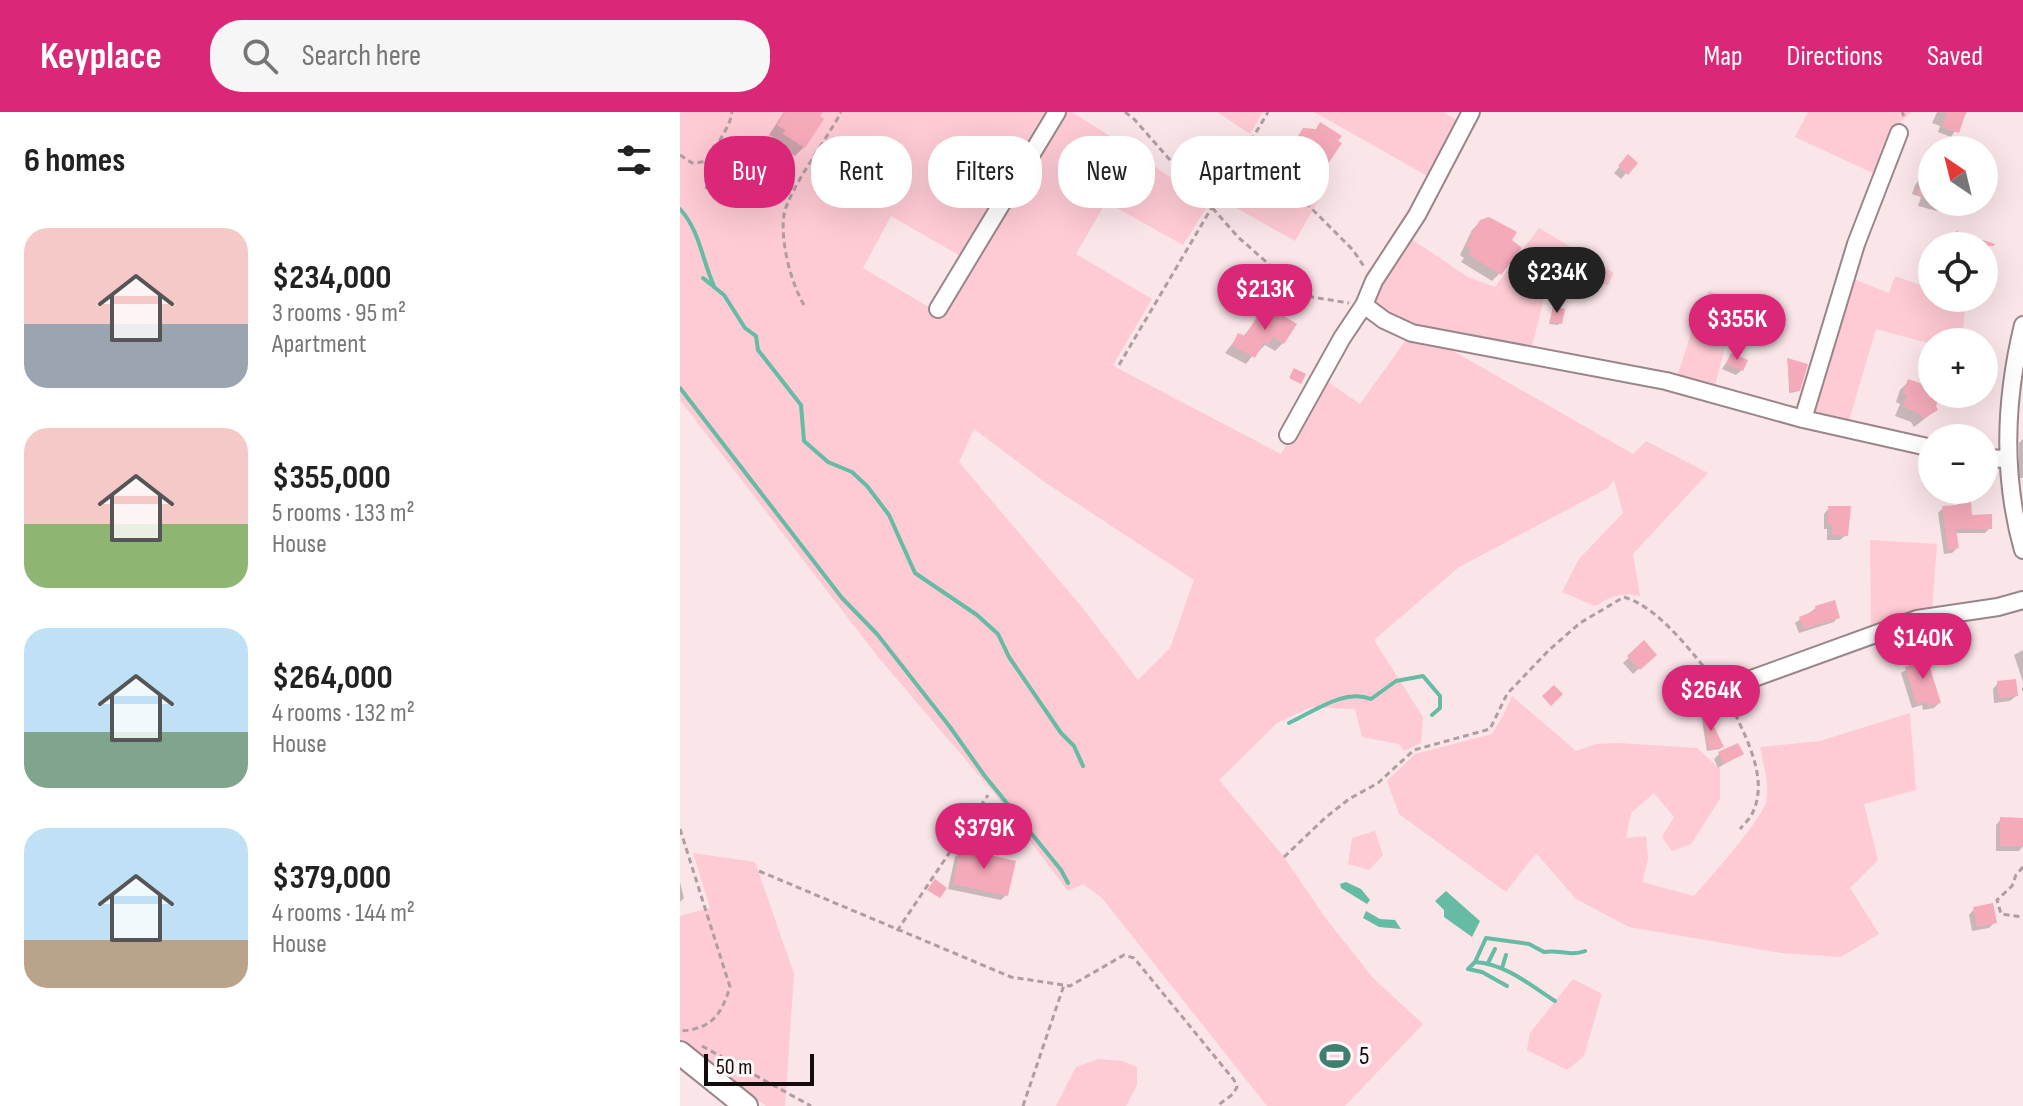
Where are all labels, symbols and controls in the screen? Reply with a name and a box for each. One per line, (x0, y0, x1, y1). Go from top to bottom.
search box (210, 20, 770, 92)
text: Keyplace (40, 34, 162, 79)
icon: search (238, 34, 282, 78)
text: Search here (302, 38, 421, 74)
text: Map (1704, 40, 1743, 73)
text: Directions (1787, 40, 1883, 73)
text: Saved (1927, 40, 1983, 73)
chip: Buy (704, 136, 795, 208)
chip: Rent (811, 136, 912, 208)
chip: Filters (928, 136, 1042, 208)
chip: New (1058, 136, 1155, 208)
chip: Apartment (1171, 136, 1329, 208)
north arrow (1918, 136, 1998, 216)
map controls (1918, 136, 1998, 504)
icon: filters (612, 138, 656, 182)
text: 6 homes (24, 140, 125, 181)
button: locate (1918, 232, 1998, 312)
pin: $234K (1501, 247, 1613, 315)
text: $234,000 (272, 257, 392, 298)
text: $234K (1526, 257, 1588, 288)
icon: home (88, 260, 184, 356)
pin: $213K (1209, 264, 1321, 332)
text: $213K (1235, 274, 1295, 305)
pin: $355K (1681, 294, 1793, 362)
text: 3 rooms · 95 m² (272, 298, 406, 329)
text: $355K (1707, 304, 1767, 335)
button: + (1918, 328, 1998, 408)
text: Apartment (272, 329, 366, 360)
button: − (1918, 424, 1998, 504)
text: $355,000 (272, 457, 391, 498)
icon: home (88, 460, 184, 556)
text: 5 rooms · 133 m² (272, 498, 414, 529)
text: House (272, 529, 327, 560)
pin: $140K (1867, 613, 1979, 681)
text: $140K (1893, 623, 1954, 654)
text: $264,000 (272, 657, 393, 698)
icon: home (88, 660, 184, 756)
pin: $264K (1655, 665, 1767, 733)
text: $264K (1680, 675, 1742, 706)
text: 4 rooms · 132 m² (272, 698, 415, 729)
text: House (272, 729, 327, 760)
pin: $379K (928, 803, 1040, 871)
text: $379K (953, 813, 1015, 844)
text: $379,000 (272, 857, 391, 898)
icon: home (88, 860, 184, 956)
text: 4 rooms · 144 m² (272, 898, 415, 929)
text: House (272, 929, 327, 960)
sports icon: 5 (1318, 1039, 1352, 1073)
place label: 5 (1359, 1041, 1369, 1072)
scale bar (704, 1050, 814, 1086)
text: 50 m (716, 1054, 752, 1081)

